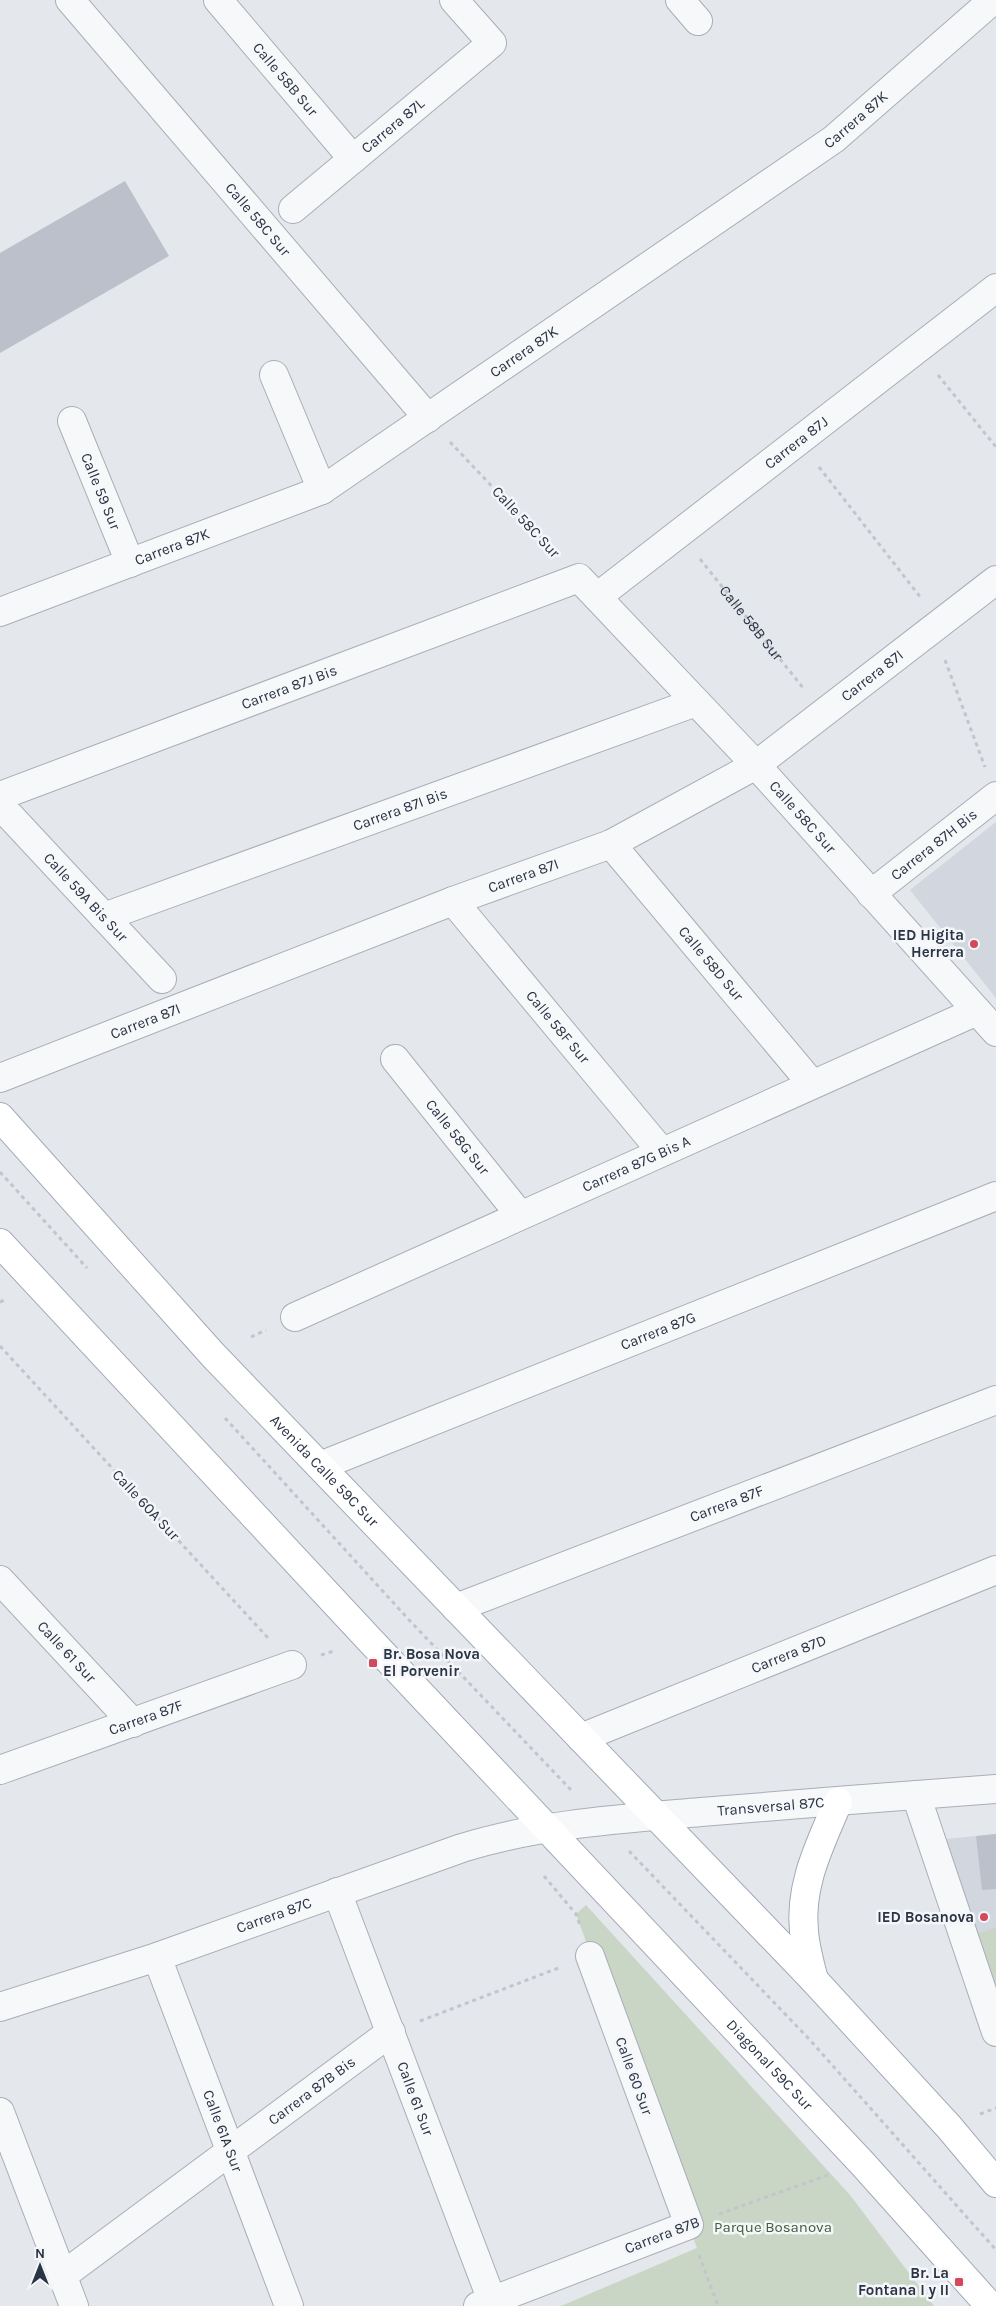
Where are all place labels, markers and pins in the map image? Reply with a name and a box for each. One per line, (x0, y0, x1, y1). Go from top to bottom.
place label: IED Higita Herrera (893, 926, 964, 961)
marker: IED Higita Herrera (968, 938, 980, 950)
place label: Br. Bosa Nova El Porvenir (383, 1645, 480, 1680)
marker: Br. Bosa Nova El Porvenir (367, 1657, 379, 1669)
place label: IED Bosanova (877, 1908, 974, 1926)
marker: IED Bosanova (978, 1911, 990, 1923)
place label: Br. La Fontana I y II (858, 2264, 949, 2299)
marker: Br. La Fontana I y II (953, 2276, 965, 2288)

